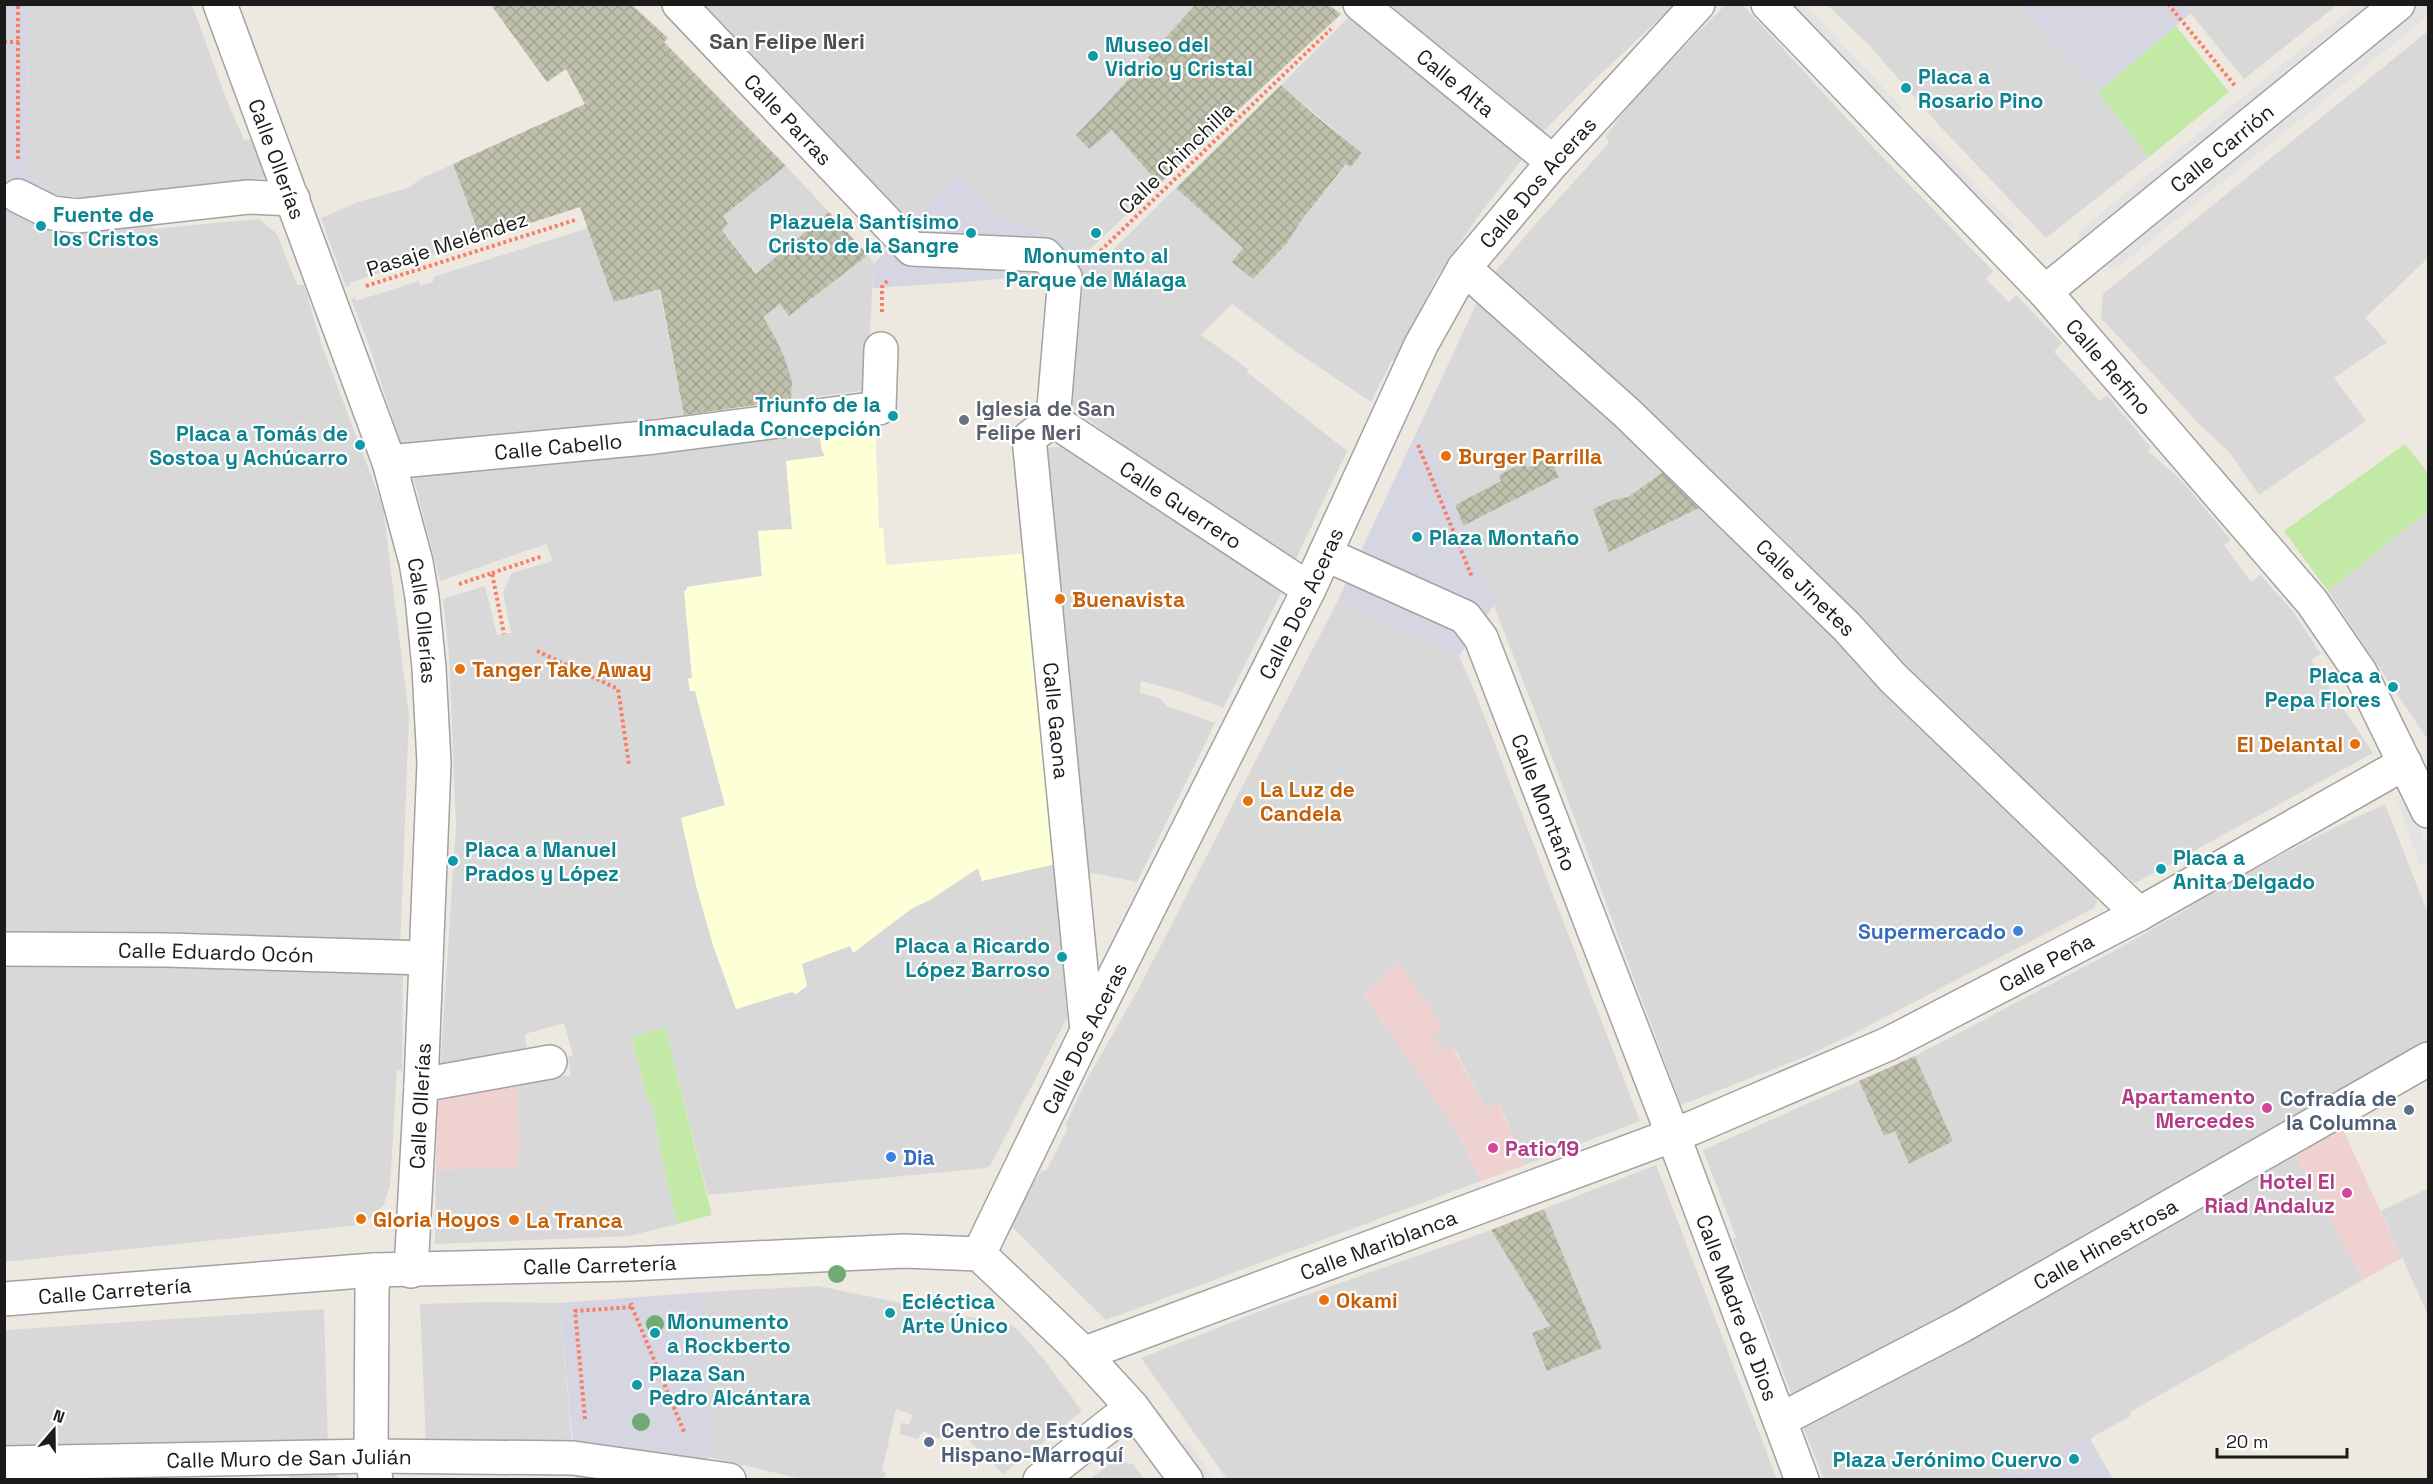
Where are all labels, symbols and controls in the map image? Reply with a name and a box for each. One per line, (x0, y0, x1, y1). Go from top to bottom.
district label: San Felipe Neri (709, 27, 865, 55)
place label: Museo del Vidrio y Cristal (1105, 31, 1253, 82)
street label: Calle Alta (1411, 42, 1501, 123)
marker: Museo del Vidrio y Cristal (1086, 49, 1100, 63)
place label: Placa a Rosario Pino (1918, 63, 2043, 114)
street label: Calle Parras (739, 68, 839, 171)
marker: Placa a Rosario Pino (1899, 81, 1913, 95)
street label: Calle Ollerías (243, 95, 312, 223)
street label: Calle Chinchilla (1112, 96, 1240, 220)
street label: Calle Carrión (2164, 98, 2279, 198)
street label: Calle Dos Aceras (1473, 111, 1602, 254)
place label: Fuente de los Cristos (53, 201, 159, 252)
street label: Pasaje Meléndez (363, 205, 531, 283)
place label: Plazuela Santísimo Cristo de la Sangre (768, 208, 959, 259)
marker: Fuente de los Cristos (34, 219, 48, 233)
marker: Plazuela Santísimo Cristo de la Sangre (964, 226, 978, 240)
marker: Monumento al Parque de Málaga (1089, 226, 1103, 240)
place label: Monumento al Parque de Málaga (1006, 242, 1186, 293)
street label: Calle Refino (2060, 313, 2158, 420)
place label: Triunfo de la Inmaculada Concepción (638, 391, 881, 442)
place label: Iglesia de San Felipe Neri (976, 395, 1115, 446)
marker: Triunfo de la Inmaculada Concepción (886, 409, 900, 423)
marker: Iglesia de San Felipe Neri (957, 413, 971, 427)
place label: Placa a Tomás de Sostoa y Achúcarro (149, 420, 348, 471)
street label: Calle Cabello (493, 427, 624, 466)
marker: Placa a Tomás de Sostoa y Achúcarro (353, 438, 367, 452)
place label: Burger Parrilla (1458, 443, 1602, 470)
marker: Burger Parrilla (1439, 449, 1453, 463)
street label: Calle Guerrero (1115, 454, 1248, 555)
street label: Calle Dos Aceras (1252, 523, 1349, 684)
place label: Plaza Montaño (1429, 524, 1579, 551)
marker: Plaza Montaño (1410, 530, 1424, 544)
street label: Calle Jinetes (1750, 533, 1862, 642)
street label: Calle Ollerías (402, 556, 443, 684)
place label: Buenavista (1072, 586, 1185, 613)
marker: Buenavista (1053, 592, 1067, 606)
place label: Tanger Take Away (472, 656, 652, 683)
street label: Calle Gaona (1037, 661, 1076, 780)
marker: Tanger Take Away (453, 662, 467, 676)
place label: Placa a Pepa Flores (2265, 662, 2381, 713)
marker: Placa a Pepa Flores (2386, 680, 2400, 694)
street label: Calle Montaño (1506, 730, 1583, 875)
place label: El Delantal (2237, 731, 2343, 758)
marker: El Delantal (2348, 737, 2362, 751)
place label: La Luz de Candela (1260, 776, 1355, 827)
marker: La Luz de Candela (1241, 794, 1255, 808)
place label: Placa a Manuel Prados y López (465, 836, 619, 887)
place label: Placa a Anita Delgado (2173, 844, 2315, 895)
marker: Placa a Manuel Prados y López (446, 854, 460, 868)
marker: Placa a Anita Delgado (2154, 862, 2168, 876)
place label: Supermercado (1858, 918, 2006, 945)
marker: Supermercado (2011, 924, 2025, 938)
street label: Calle Peña (1994, 926, 2098, 998)
place label: Placa a Ricardo López Barroso (895, 932, 1050, 983)
street label: Calle Eduardo Ocón (118, 936, 314, 968)
marker: Placa a Ricardo López Barroso (1055, 950, 1069, 964)
street label: Calle Dos Aceras (1035, 958, 1133, 1118)
street label: Calle Ollerías (403, 1042, 437, 1170)
place label: Apartamento Mercedes (2121, 1083, 2255, 1134)
place label: Cofradía de la Columna (2280, 1085, 2397, 1136)
marker: Apartamento Mercedes (2260, 1101, 2274, 1115)
marker: Cofradía de la Columna (2402, 1103, 2416, 1117)
place label: Patio19 (1505, 1135, 1579, 1162)
marker: Patio19 (1486, 1141, 1500, 1155)
place label: Dia (903, 1144, 935, 1171)
marker: Dia (884, 1150, 898, 1164)
place label: Hotel El Riad Andaluz (2205, 1168, 2335, 1219)
marker: Hotel El Riad Andaluz (2340, 1186, 2354, 1200)
street label: Calle Hinestrosa (2028, 1192, 2182, 1296)
street label: Calle Mariblanca (1296, 1203, 1461, 1286)
place label: Gloria Hoyos (373, 1206, 500, 1233)
place label: La Tranca (526, 1207, 623, 1234)
street label: Calle Madre de Dios (1690, 1211, 1785, 1405)
marker: Gloria Hoyos (354, 1212, 368, 1226)
marker: La Tranca (507, 1213, 521, 1227)
street label: Calle Carretería (523, 1248, 677, 1280)
street label: Calle Carretería (37, 1271, 192, 1310)
place label: Okami (1336, 1287, 1398, 1314)
place label: Ecléctica Arte Único (902, 1288, 1008, 1339)
marker: Okami (1317, 1293, 1331, 1307)
marker: Ecléctica Arte Único (883, 1306, 897, 1320)
place label: Monumento a Rockberto (667, 1308, 791, 1359)
marker: Monumento a Rockberto (648, 1326, 662, 1340)
place label: Plaza San Pedro Alcántara (649, 1360, 811, 1411)
marker: Plaza San Pedro Alcántara (630, 1378, 644, 1392)
north arrow (24, 1400, 84, 1460)
text: N (50, 1405, 68, 1428)
place label: Centro de Estudios Hispano-Marroquí (941, 1417, 1134, 1468)
scale bar (2217, 1421, 2348, 1459)
text: 20 m (2226, 1430, 2269, 1453)
marker: Centro de Estudios Hispano-Marroquí (922, 1435, 936, 1449)
street label: Calle Muro de San Julián (166, 1442, 412, 1473)
place label: Plaza Jerónimo Cuervo (1833, 1446, 2062, 1473)
marker: Plaza Jerónimo Cuervo (2067, 1452, 2081, 1466)

